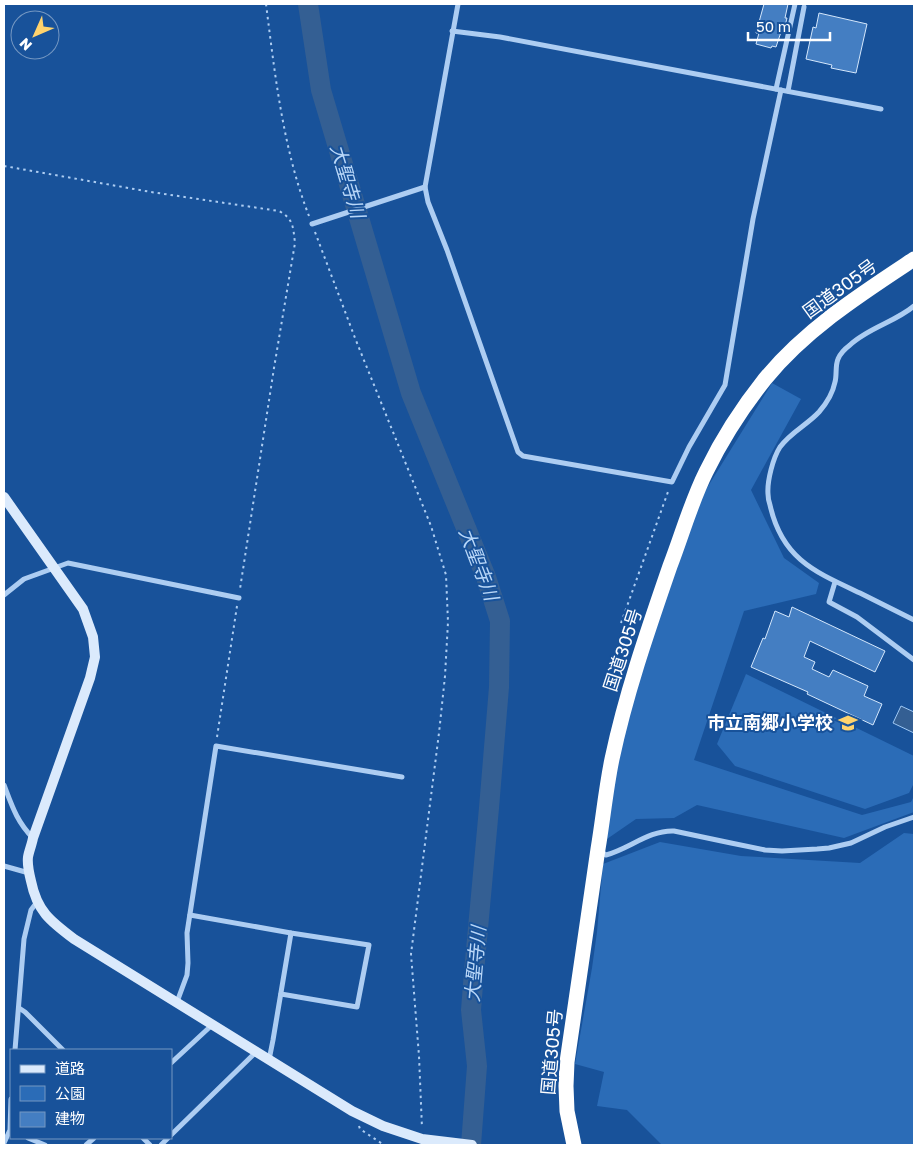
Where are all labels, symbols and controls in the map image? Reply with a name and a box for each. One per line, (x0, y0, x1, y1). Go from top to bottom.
north arrow (10, 10, 60, 60)
scale bar (748, 10, 830, 42)
text: 50 m (756, 17, 791, 35)
text: N (16, 35, 35, 54)
water label: 大聖寺川 (326, 141, 371, 222)
street label: 国道305号 (798, 254, 881, 322)
water label: 大聖寺川 (455, 524, 505, 605)
street label: 国道305号 (598, 605, 646, 694)
place label: 市立南郷小学校 (707, 711, 833, 733)
school or university icon: 市立南郷小学校 (837, 712, 859, 734)
water label: 大聖寺川 (460, 923, 489, 1003)
street label: 国道305号 (536, 1008, 566, 1096)
legend (10, 1049, 172, 1139)
text: 道路 (55, 1059, 85, 1077)
text: 公園 (55, 1084, 85, 1102)
text: 建物 (55, 1109, 85, 1127)

